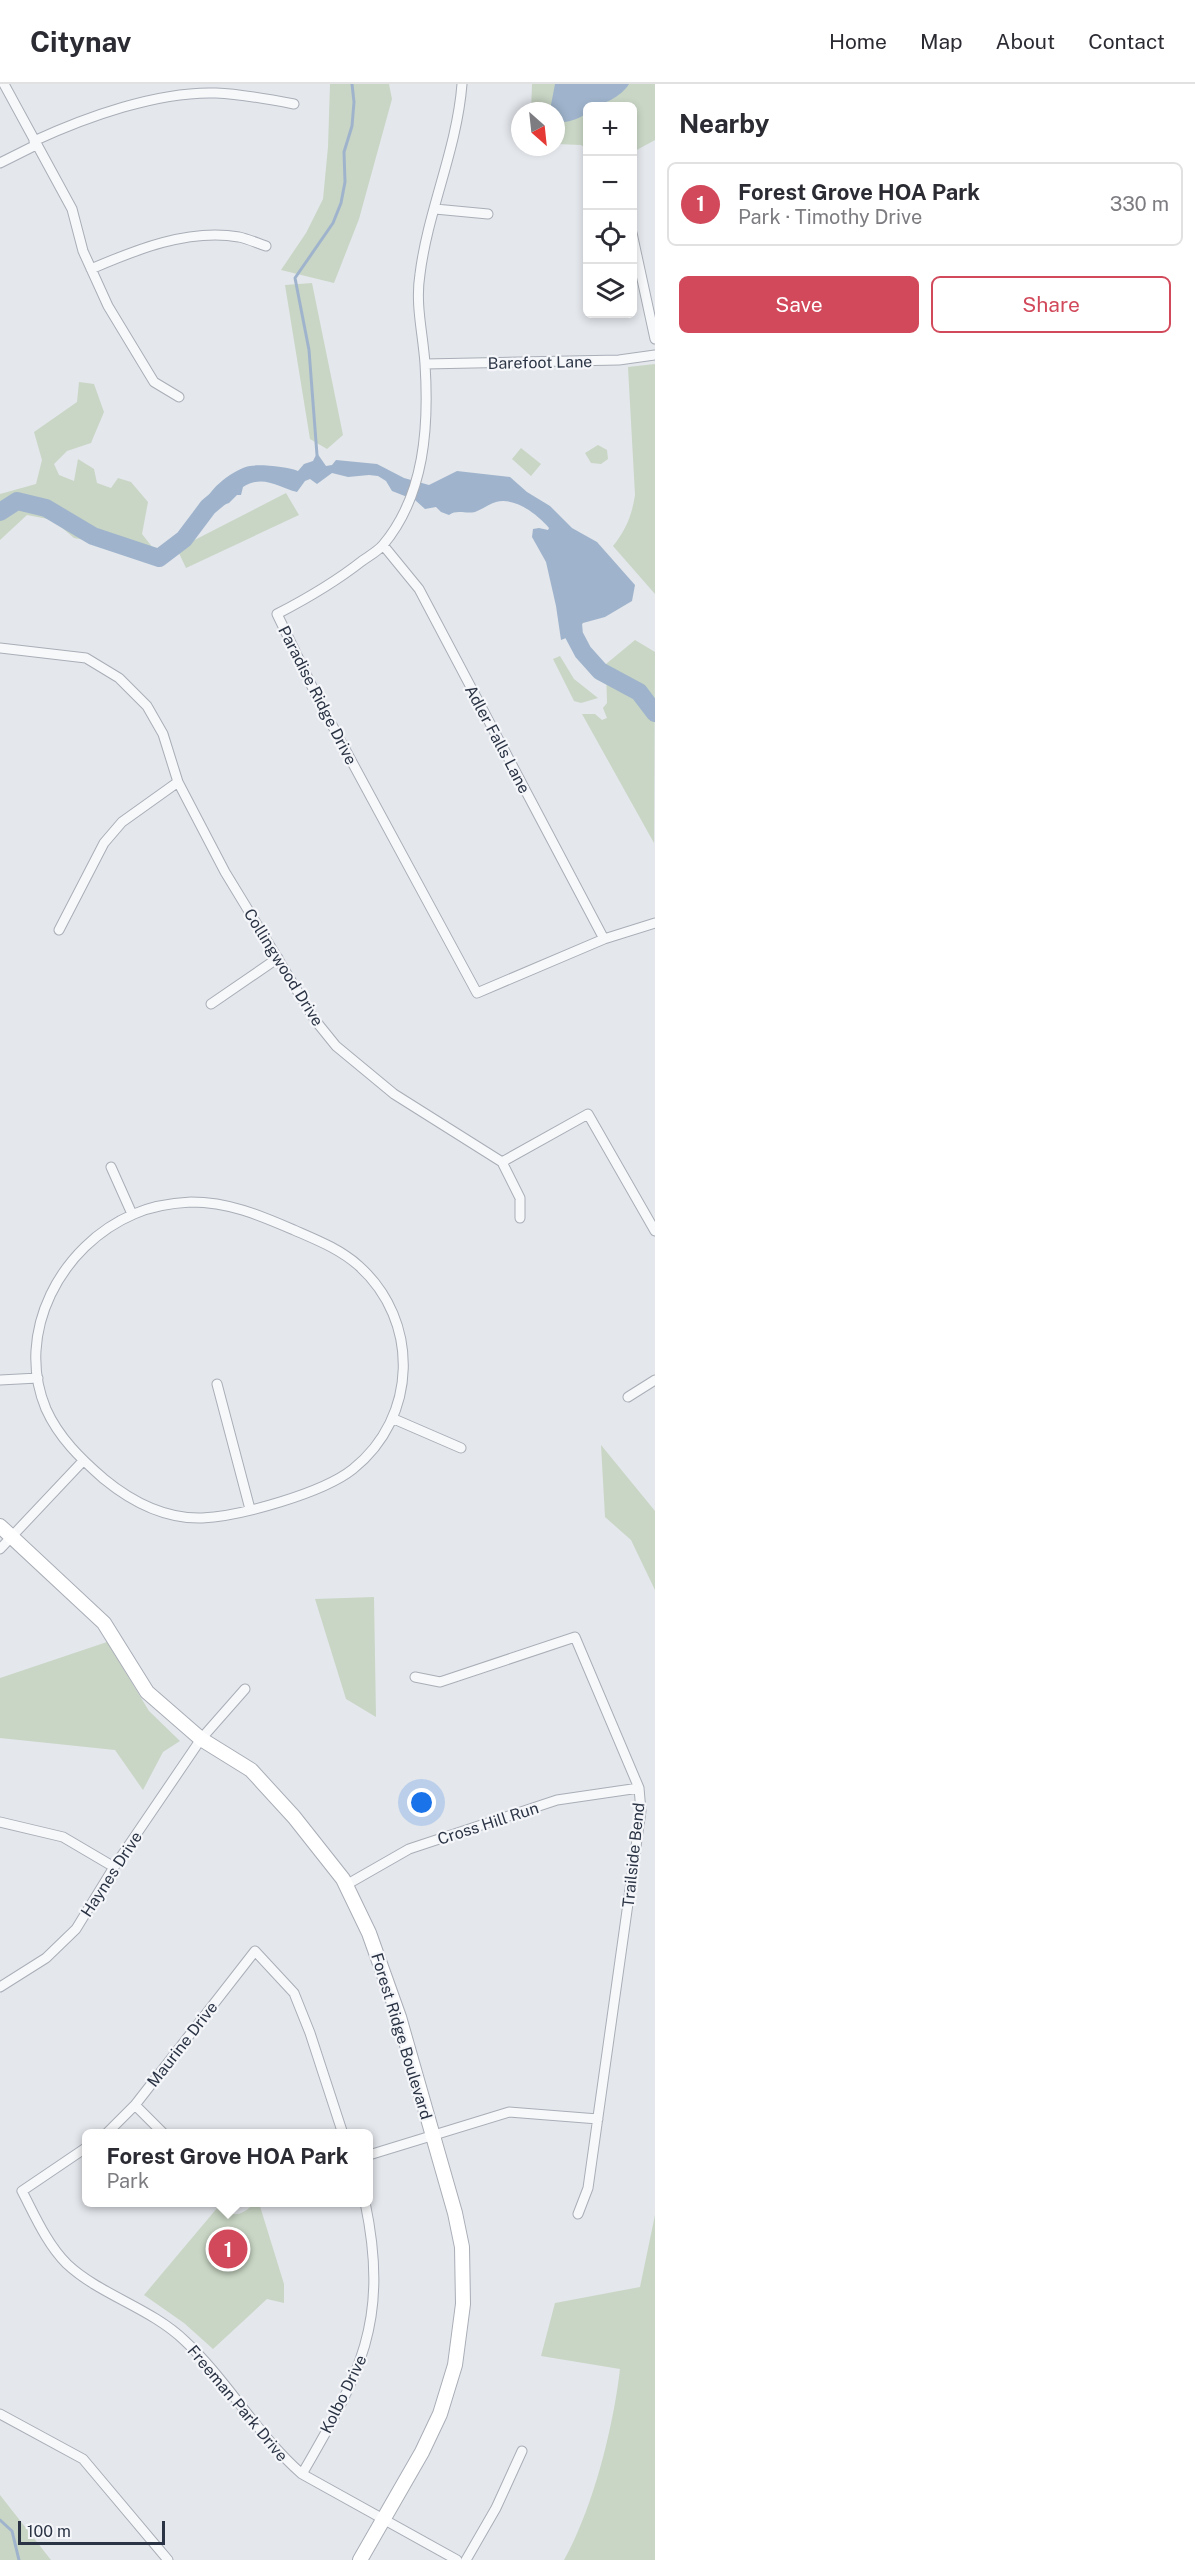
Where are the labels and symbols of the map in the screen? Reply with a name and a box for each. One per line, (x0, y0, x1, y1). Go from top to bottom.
north arrow (511, 102, 565, 156)
street label: Barefoot Lane (488, 352, 592, 373)
street label: Paradise Ridge Drive (274, 623, 361, 768)
street label: Adler Falls Lane (461, 682, 534, 797)
street label: Collingwood Drive (240, 905, 327, 1029)
your location (407, 1788, 436, 1817)
street label: Cross Hill Run (435, 1798, 541, 1849)
street label: Trailside Bend (619, 1802, 648, 1909)
street label: Haynes Drive (77, 1828, 146, 1920)
street label: Forest Ridge Boulevard (367, 1951, 436, 2122)
street label: Maurine Drive (143, 1998, 222, 2091)
pin: 1 (208, 2226, 248, 2272)
street label: Freeman Park Drive (183, 2341, 292, 2465)
street label: Kolbo Drive (316, 2352, 371, 2437)
scale bar (18, 2518, 165, 2546)

